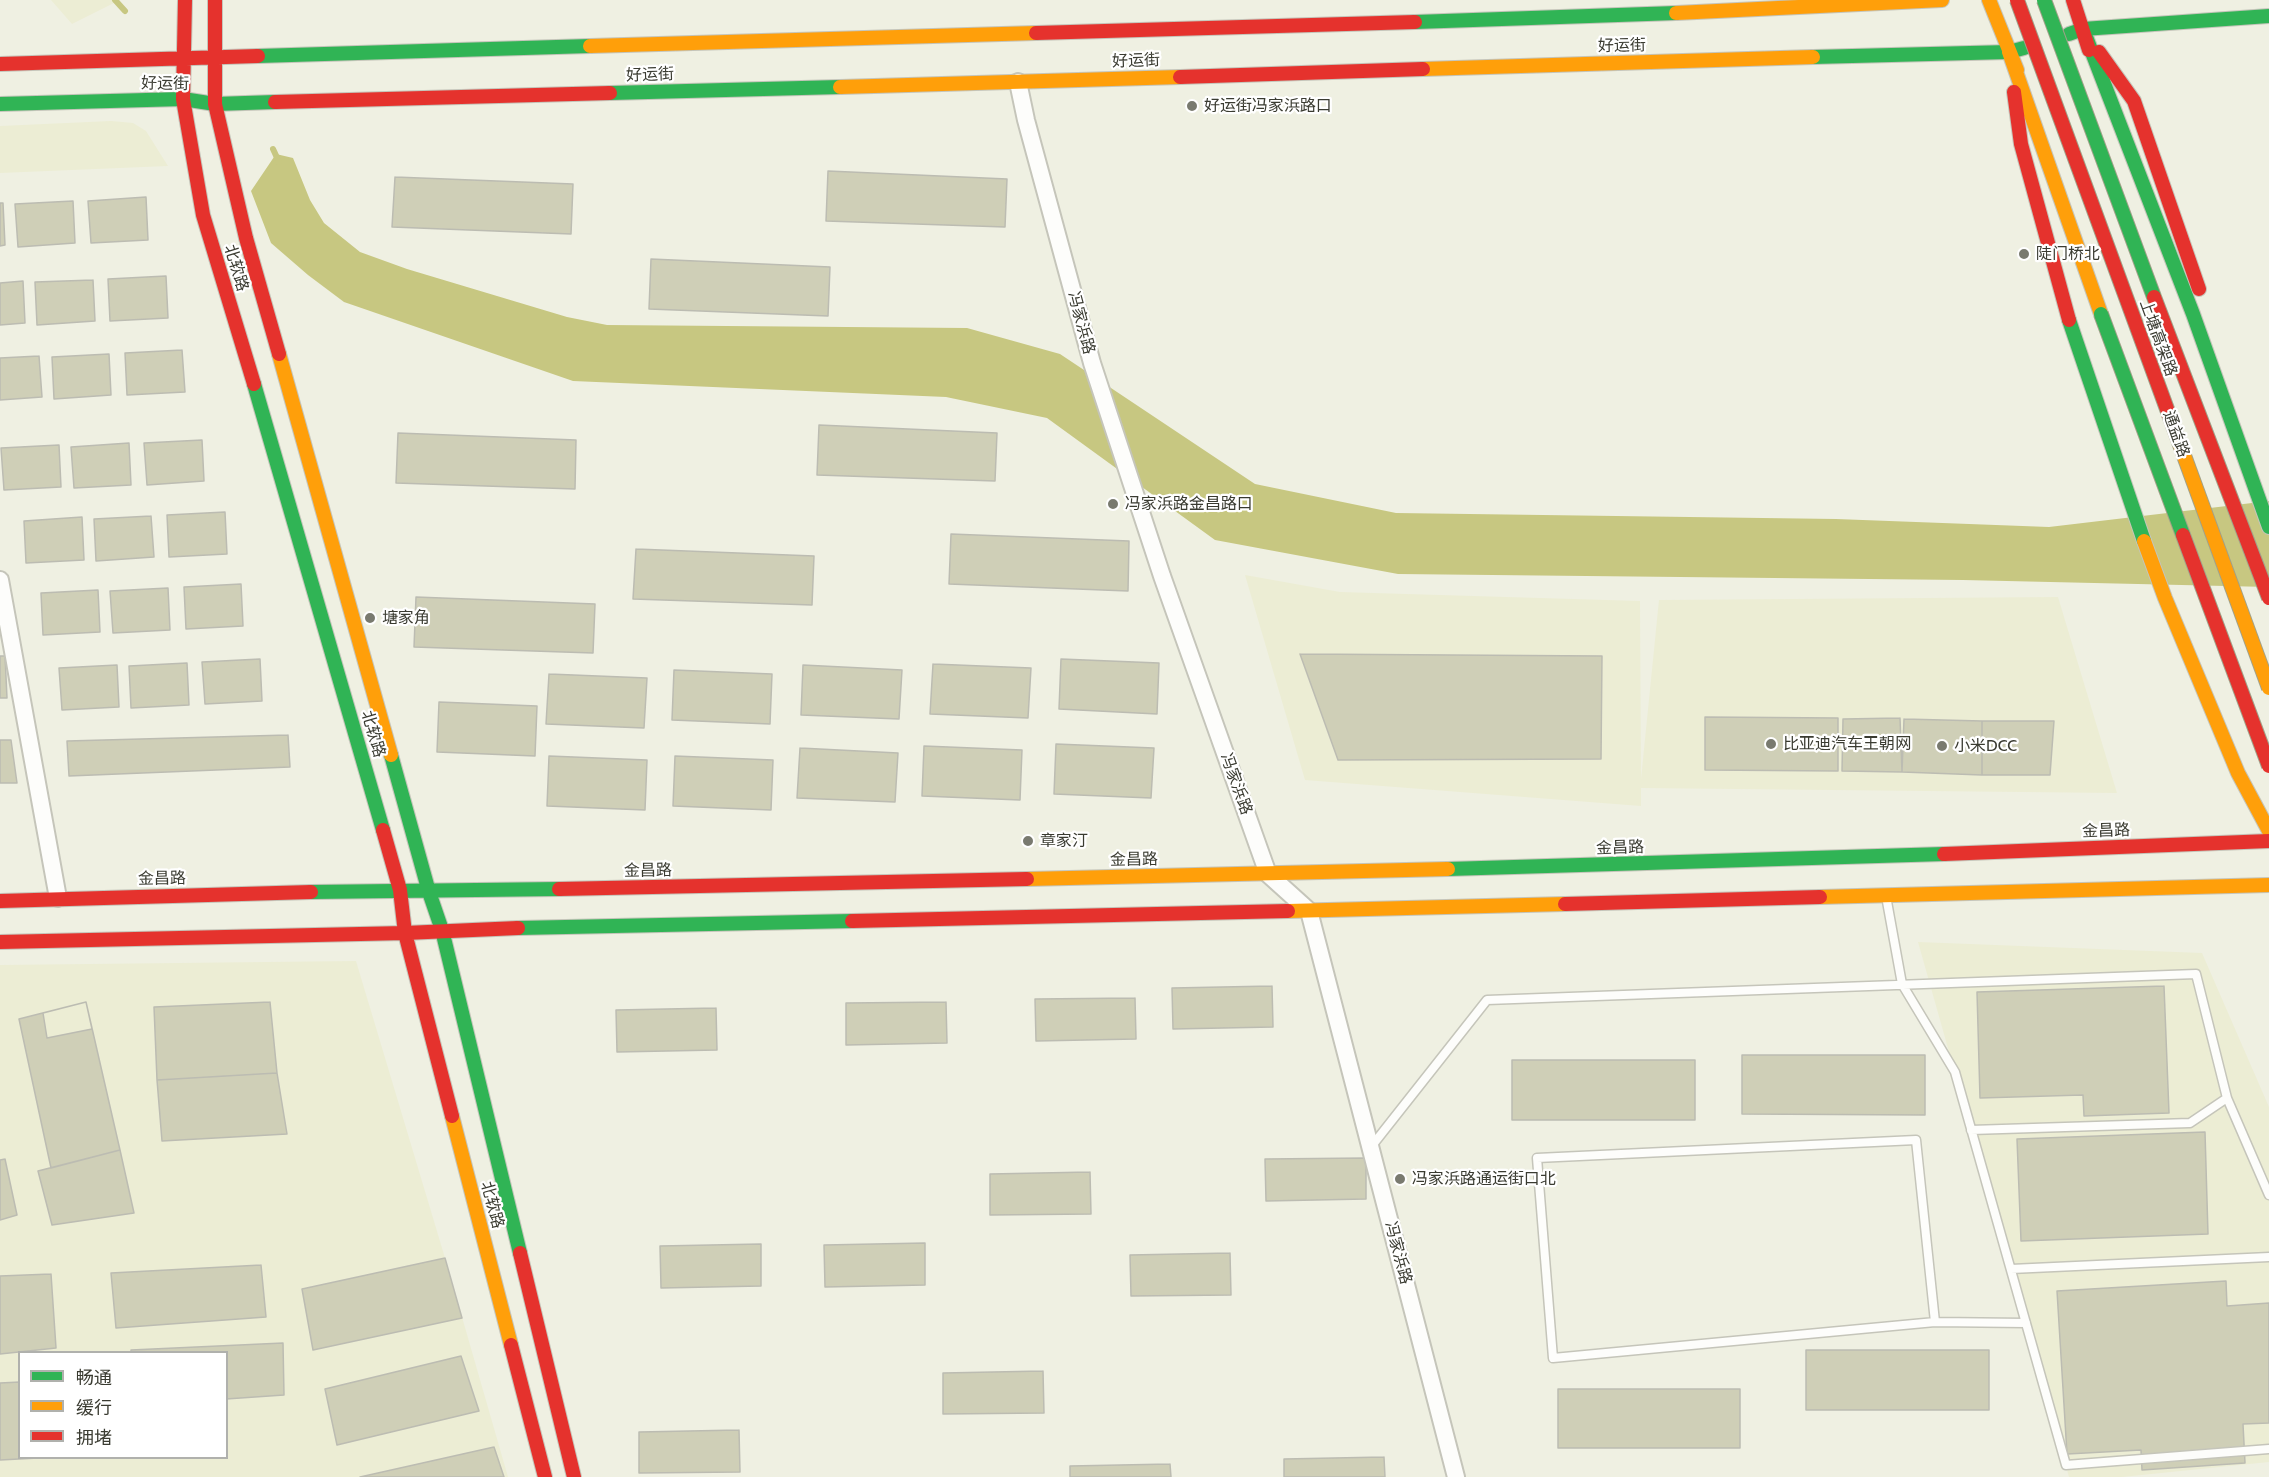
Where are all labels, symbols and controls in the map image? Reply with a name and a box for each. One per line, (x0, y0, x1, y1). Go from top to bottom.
street label: 好运街 (1598, 36, 1646, 56)
street label: 好运街 (1112, 51, 1160, 71)
street label: 好运街 (626, 65, 674, 85)
street label: 好运街 (141, 74, 189, 94)
place label: 好运街冯家浜路口 (1204, 96, 1332, 116)
marker: 好运街冯家浜路口 (1185, 99, 1199, 113)
street label: 北软路 (220, 242, 252, 294)
place label: 陡门桥北 (2036, 244, 2100, 264)
marker: 陡门桥北 (2017, 247, 2031, 261)
street label: 冯家浜路 (1063, 290, 1099, 356)
street label: 上塘高架路 (2135, 297, 2181, 379)
street label: 通益路 (2159, 408, 2193, 460)
place label: 冯家浜路金昌路口 (1125, 494, 1253, 514)
marker: 冯家浜路金昌路口 (1106, 497, 1120, 511)
place label: 塘家角 (382, 608, 430, 628)
marker: 塘家角 (363, 611, 377, 625)
street label: 北软路 (357, 708, 389, 760)
place label: 比亚迪汽车王朝网 (1783, 734, 1911, 754)
place label: 小米DCC (1954, 736, 2017, 756)
marker: 比亚迪汽车王朝网 (1764, 737, 1778, 751)
marker: 小米DCC (1935, 739, 1949, 753)
street label: 冯家浜路 (1216, 751, 1256, 817)
street label: 金昌路 (2082, 821, 2130, 841)
place label: 章家汀 (1040, 831, 1088, 851)
marker: 章家汀 (1021, 834, 1035, 848)
street label: 金昌路 (1596, 838, 1644, 858)
street label: 金昌路 (1110, 850, 1158, 870)
street label: 金昌路 (624, 861, 672, 881)
street label: 金昌路 (138, 869, 186, 889)
place label: 冯家浜路通运街口北 (1412, 1169, 1556, 1189)
marker: 冯家浜路通运街口北 (1393, 1172, 1407, 1186)
street label: 北软路 (477, 1179, 507, 1231)
street label: 冯家浜路 (1380, 1220, 1416, 1286)
legend (18, 1351, 228, 1459)
text: 畅通 (76, 1367, 112, 1389)
text: 缓行 (76, 1397, 112, 1419)
text: 拥堵 (76, 1427, 112, 1449)

